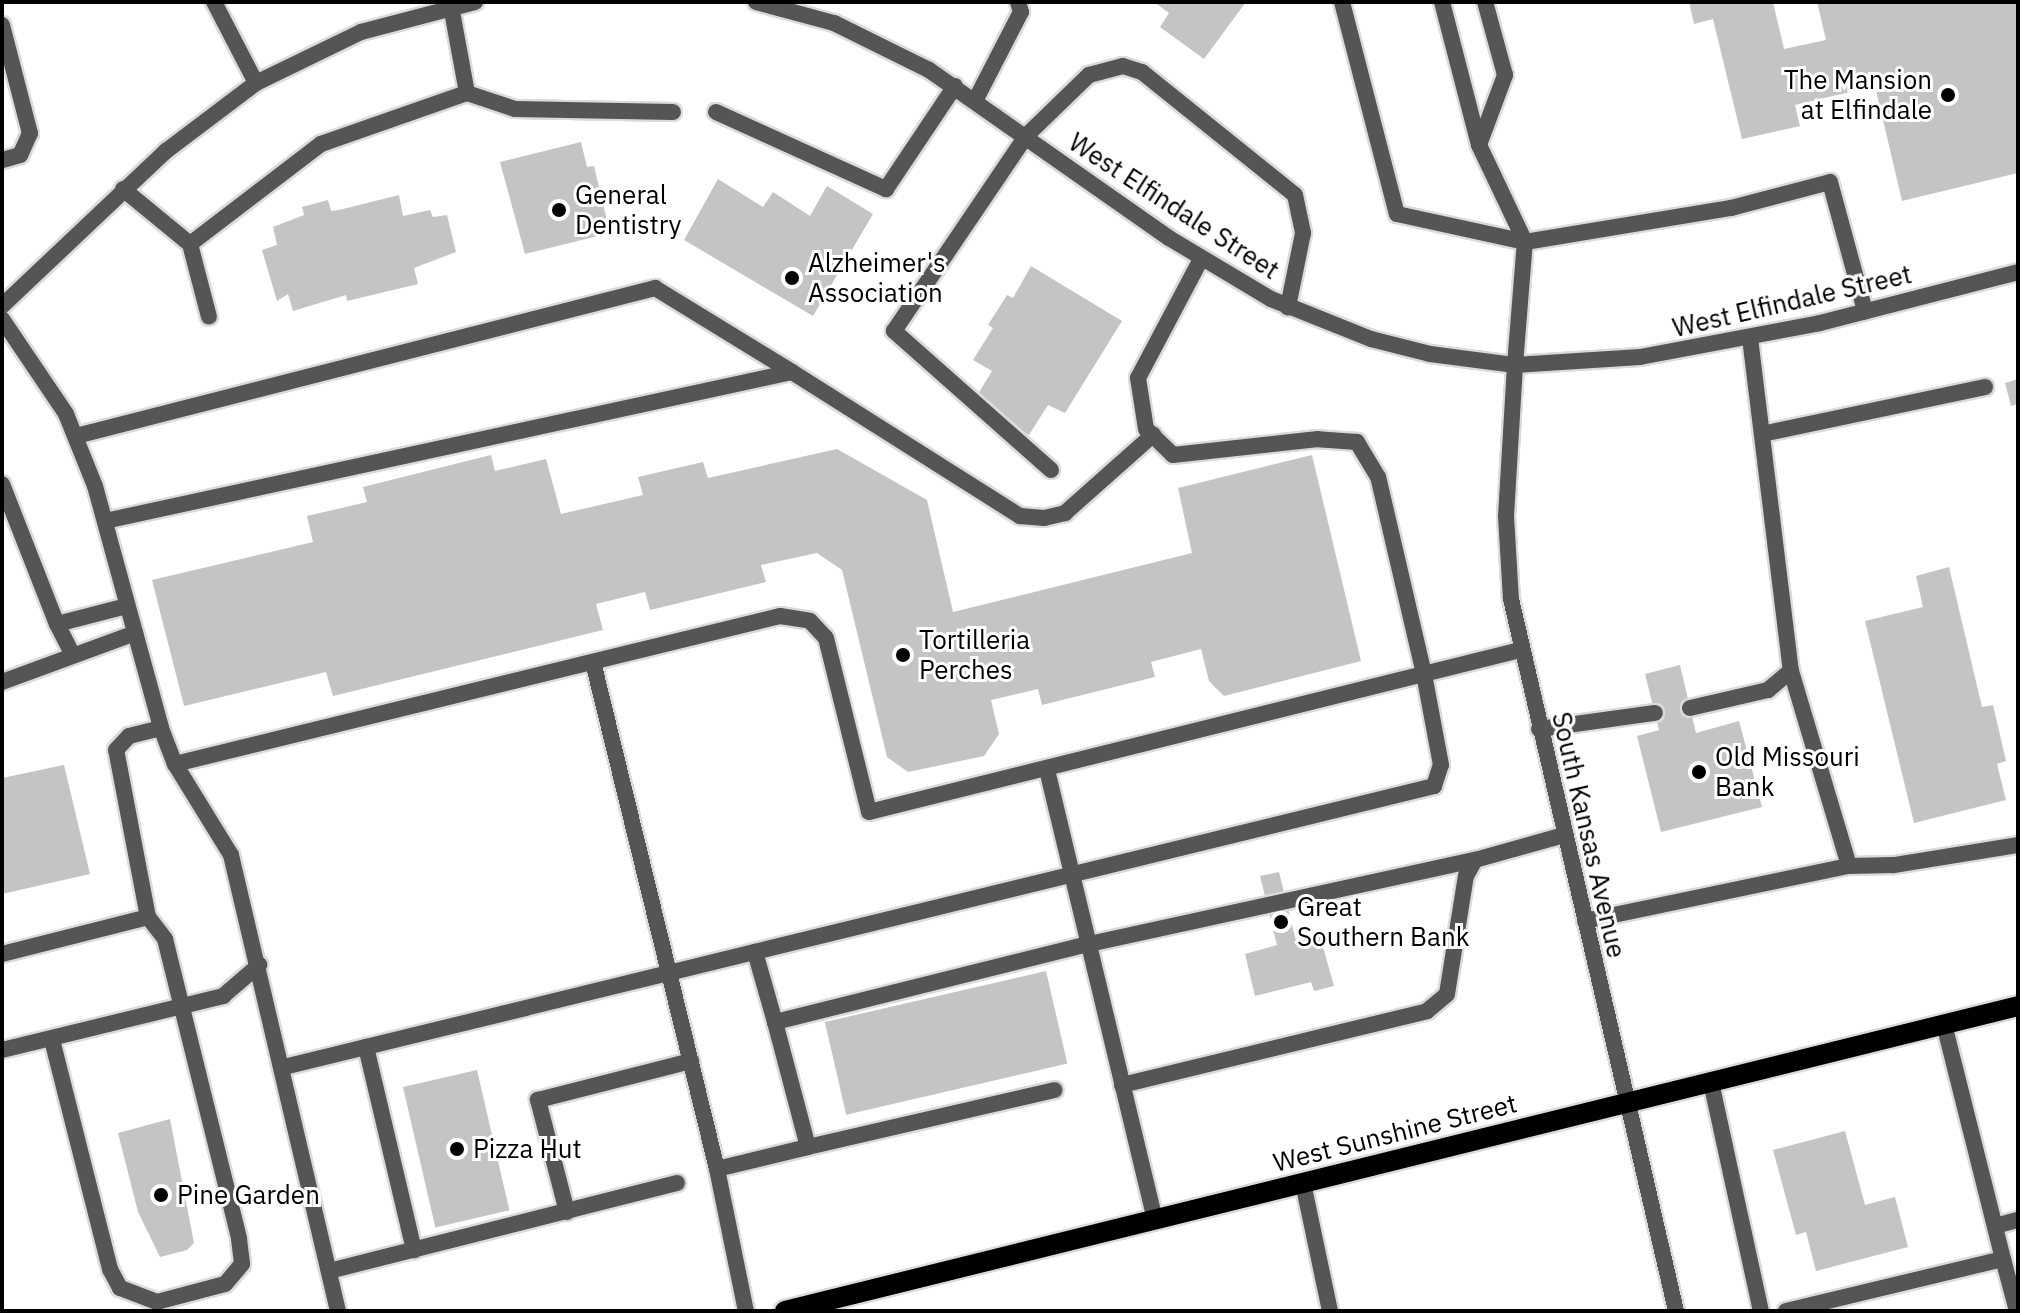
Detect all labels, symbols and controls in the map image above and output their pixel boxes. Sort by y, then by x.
place label: The Mansion at Elfindale [1784,64,1932,126]
marker: The Mansion at Elfindale [1939,86,1957,104]
street label: West Elfindale Street [1063,126,1285,286]
place label: General Dentistry [575,179,681,240]
marker: General Dentistry [550,201,568,219]
place label: Alzheimer's Association [808,247,946,308]
street label: West Elfindale Street [1669,258,1915,344]
marker: Alzheimer's Association [783,269,801,287]
place label: Tortilleria Perches [919,624,1030,686]
marker: Tortilleria Perches [894,646,912,664]
street label: South Kansas Avenue [1546,709,1632,961]
place label: Old Missouri Bank [1715,741,1860,802]
marker: Old Missouri Bank [1690,763,1708,781]
place label: Great Southern Bank [1297,891,1469,952]
marker: Great Southern Bank [1272,913,1290,931]
street label: West Sunshine Street [1270,1088,1520,1178]
place label: Pizza Hut [473,1133,582,1165]
marker: Pizza Hut [448,1140,466,1158]
place label: Pine Garden [177,1179,320,1211]
marker: Pine Garden [152,1186,170,1204]

